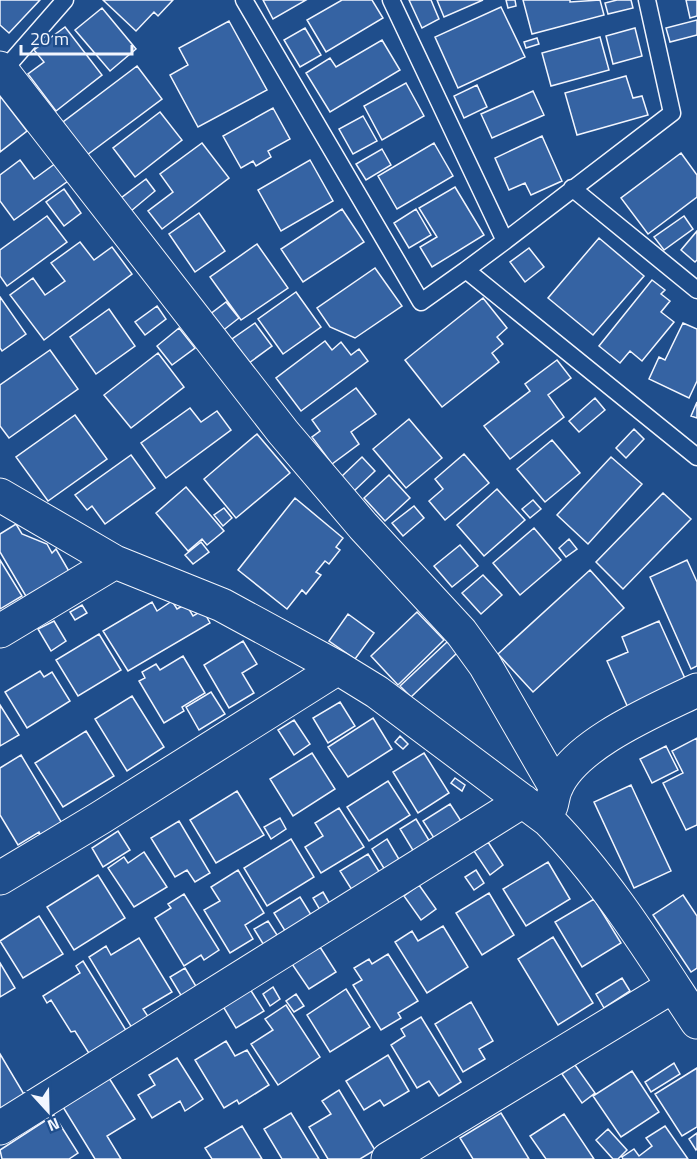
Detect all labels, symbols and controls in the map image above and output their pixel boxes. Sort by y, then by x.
scale bar [21,18,132,56]
text: 20 m [30,25,69,52]
north arrow [18,1081,78,1141]
text: N [44,1112,63,1138]

